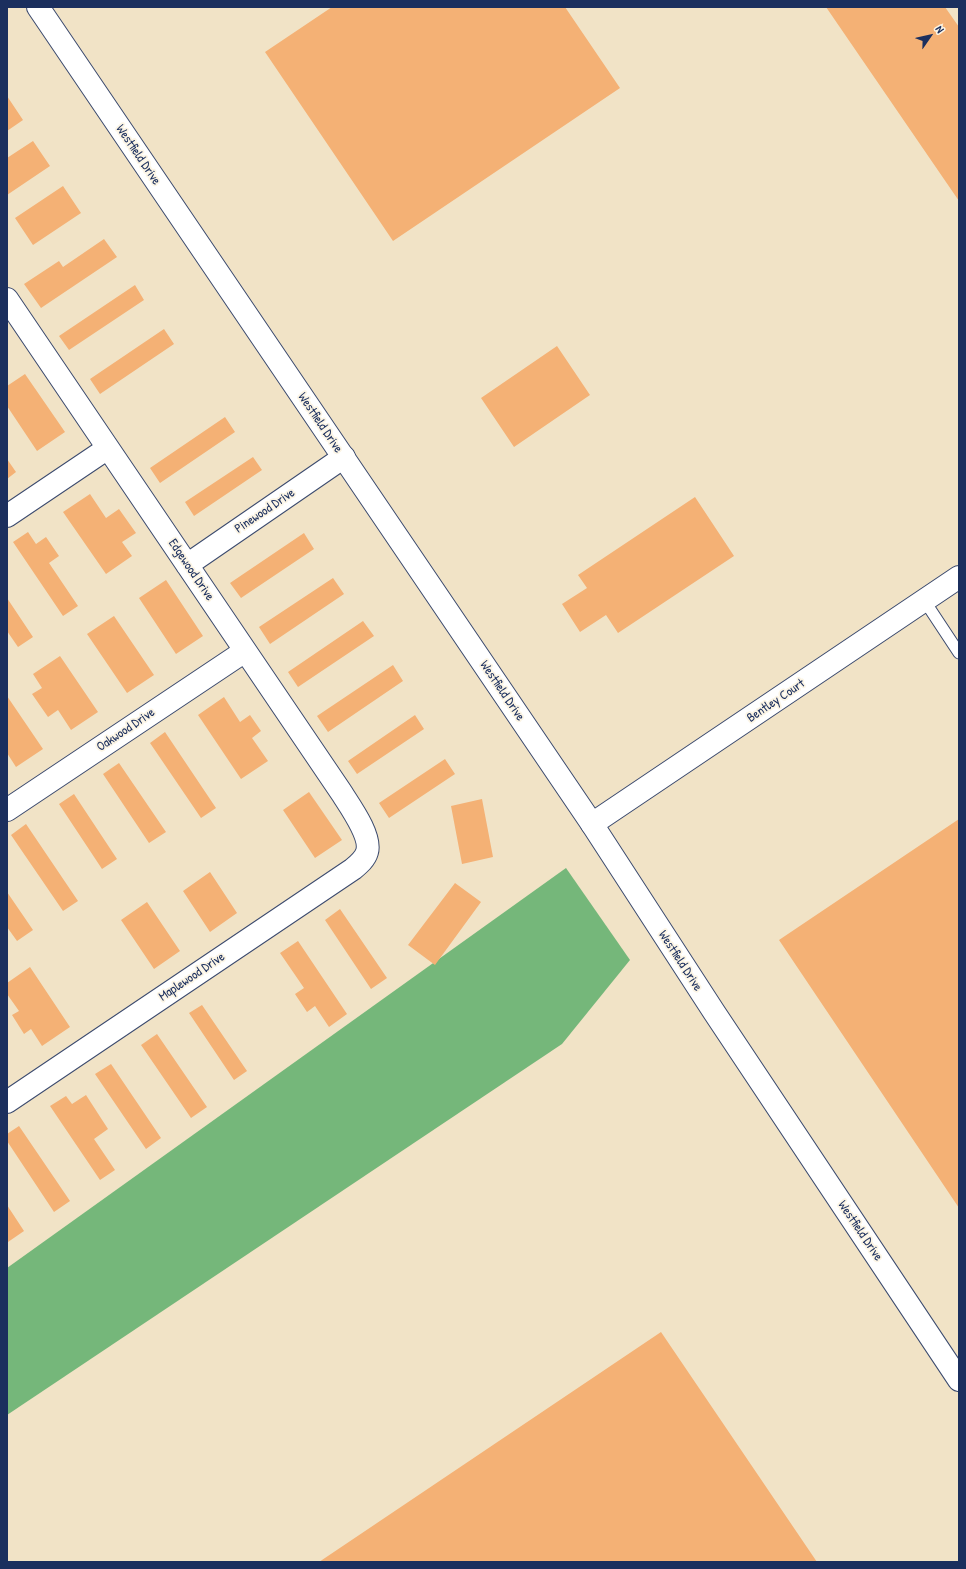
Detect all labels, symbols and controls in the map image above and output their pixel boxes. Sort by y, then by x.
north arrow [910,16,950,56]
text: N [933,23,947,36]
street label: Westfield Drive [112,122,164,188]
street label: Westfield Drive [294,390,346,456]
street label: Pinewood Drive [232,485,298,537]
street label: Edgewood Drive [165,536,217,604]
street label: Westfield Drive [476,658,528,724]
street label: Bentley Court [744,676,808,726]
street label: Oakwood Drive [94,705,158,755]
street label: Westfield Drive [655,928,705,994]
street label: Maplewood Drive [156,949,228,1005]
street label: Westfield Drive [834,1198,886,1264]

